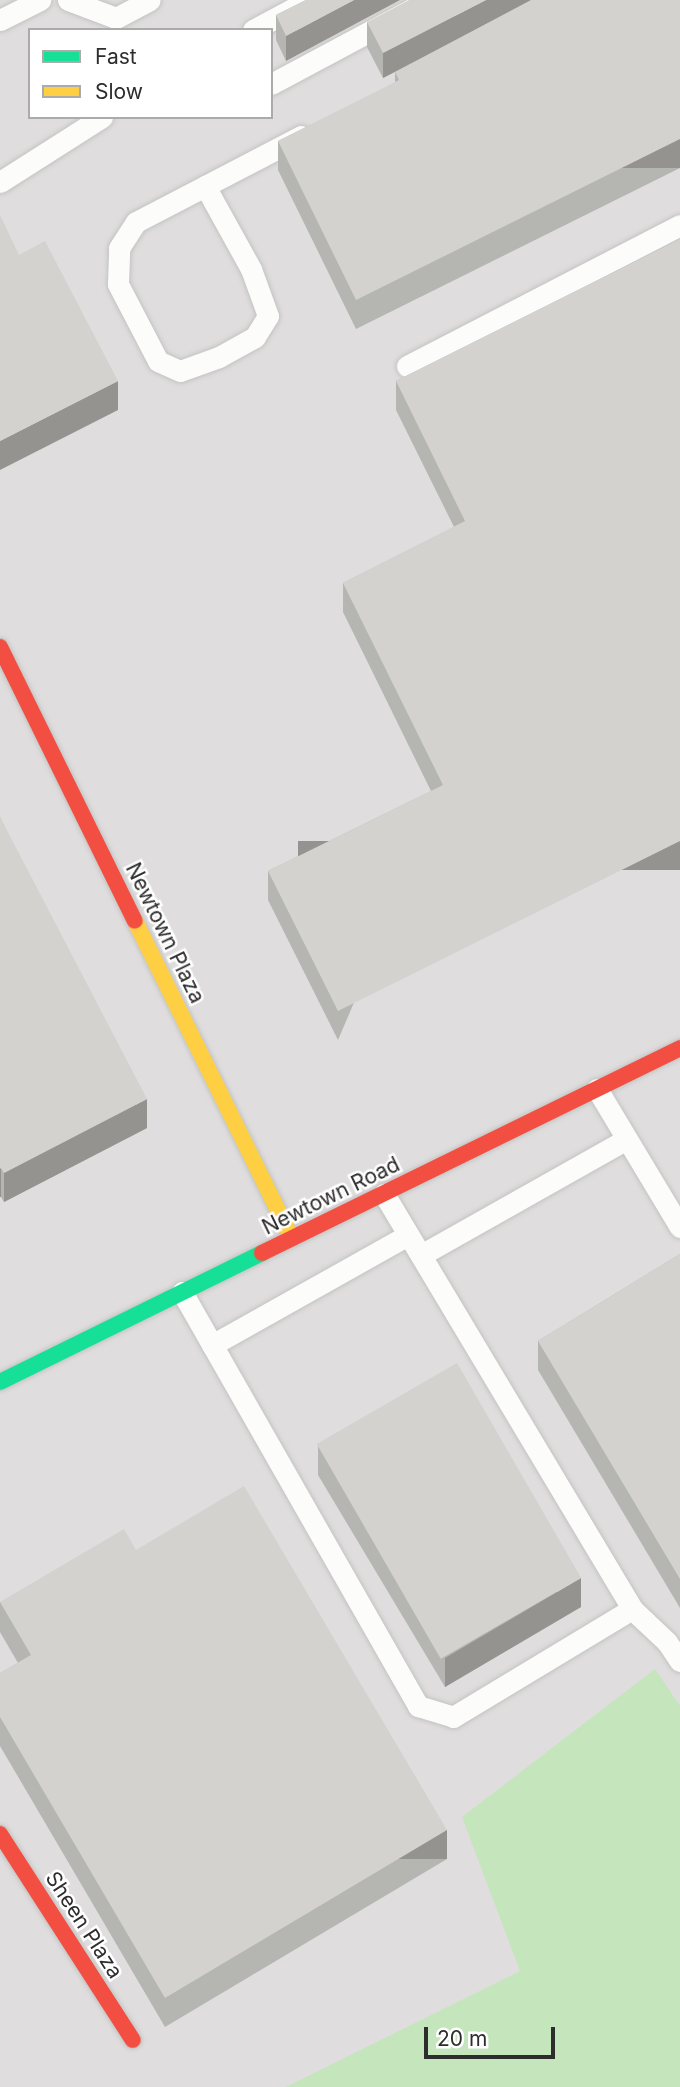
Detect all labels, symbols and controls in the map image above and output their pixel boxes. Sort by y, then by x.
legend [28,28,273,119]
text: Fast [95,44,137,69]
text: Slow [95,79,143,104]
street label: Newtown Plaza [120,859,210,1007]
street label: Newtown Road [258,1152,404,1240]
street label: Sheen Plaza [40,1867,128,1983]
scale bar [428,2014,559,2058]
text: 20 m [437,2026,487,2051]

